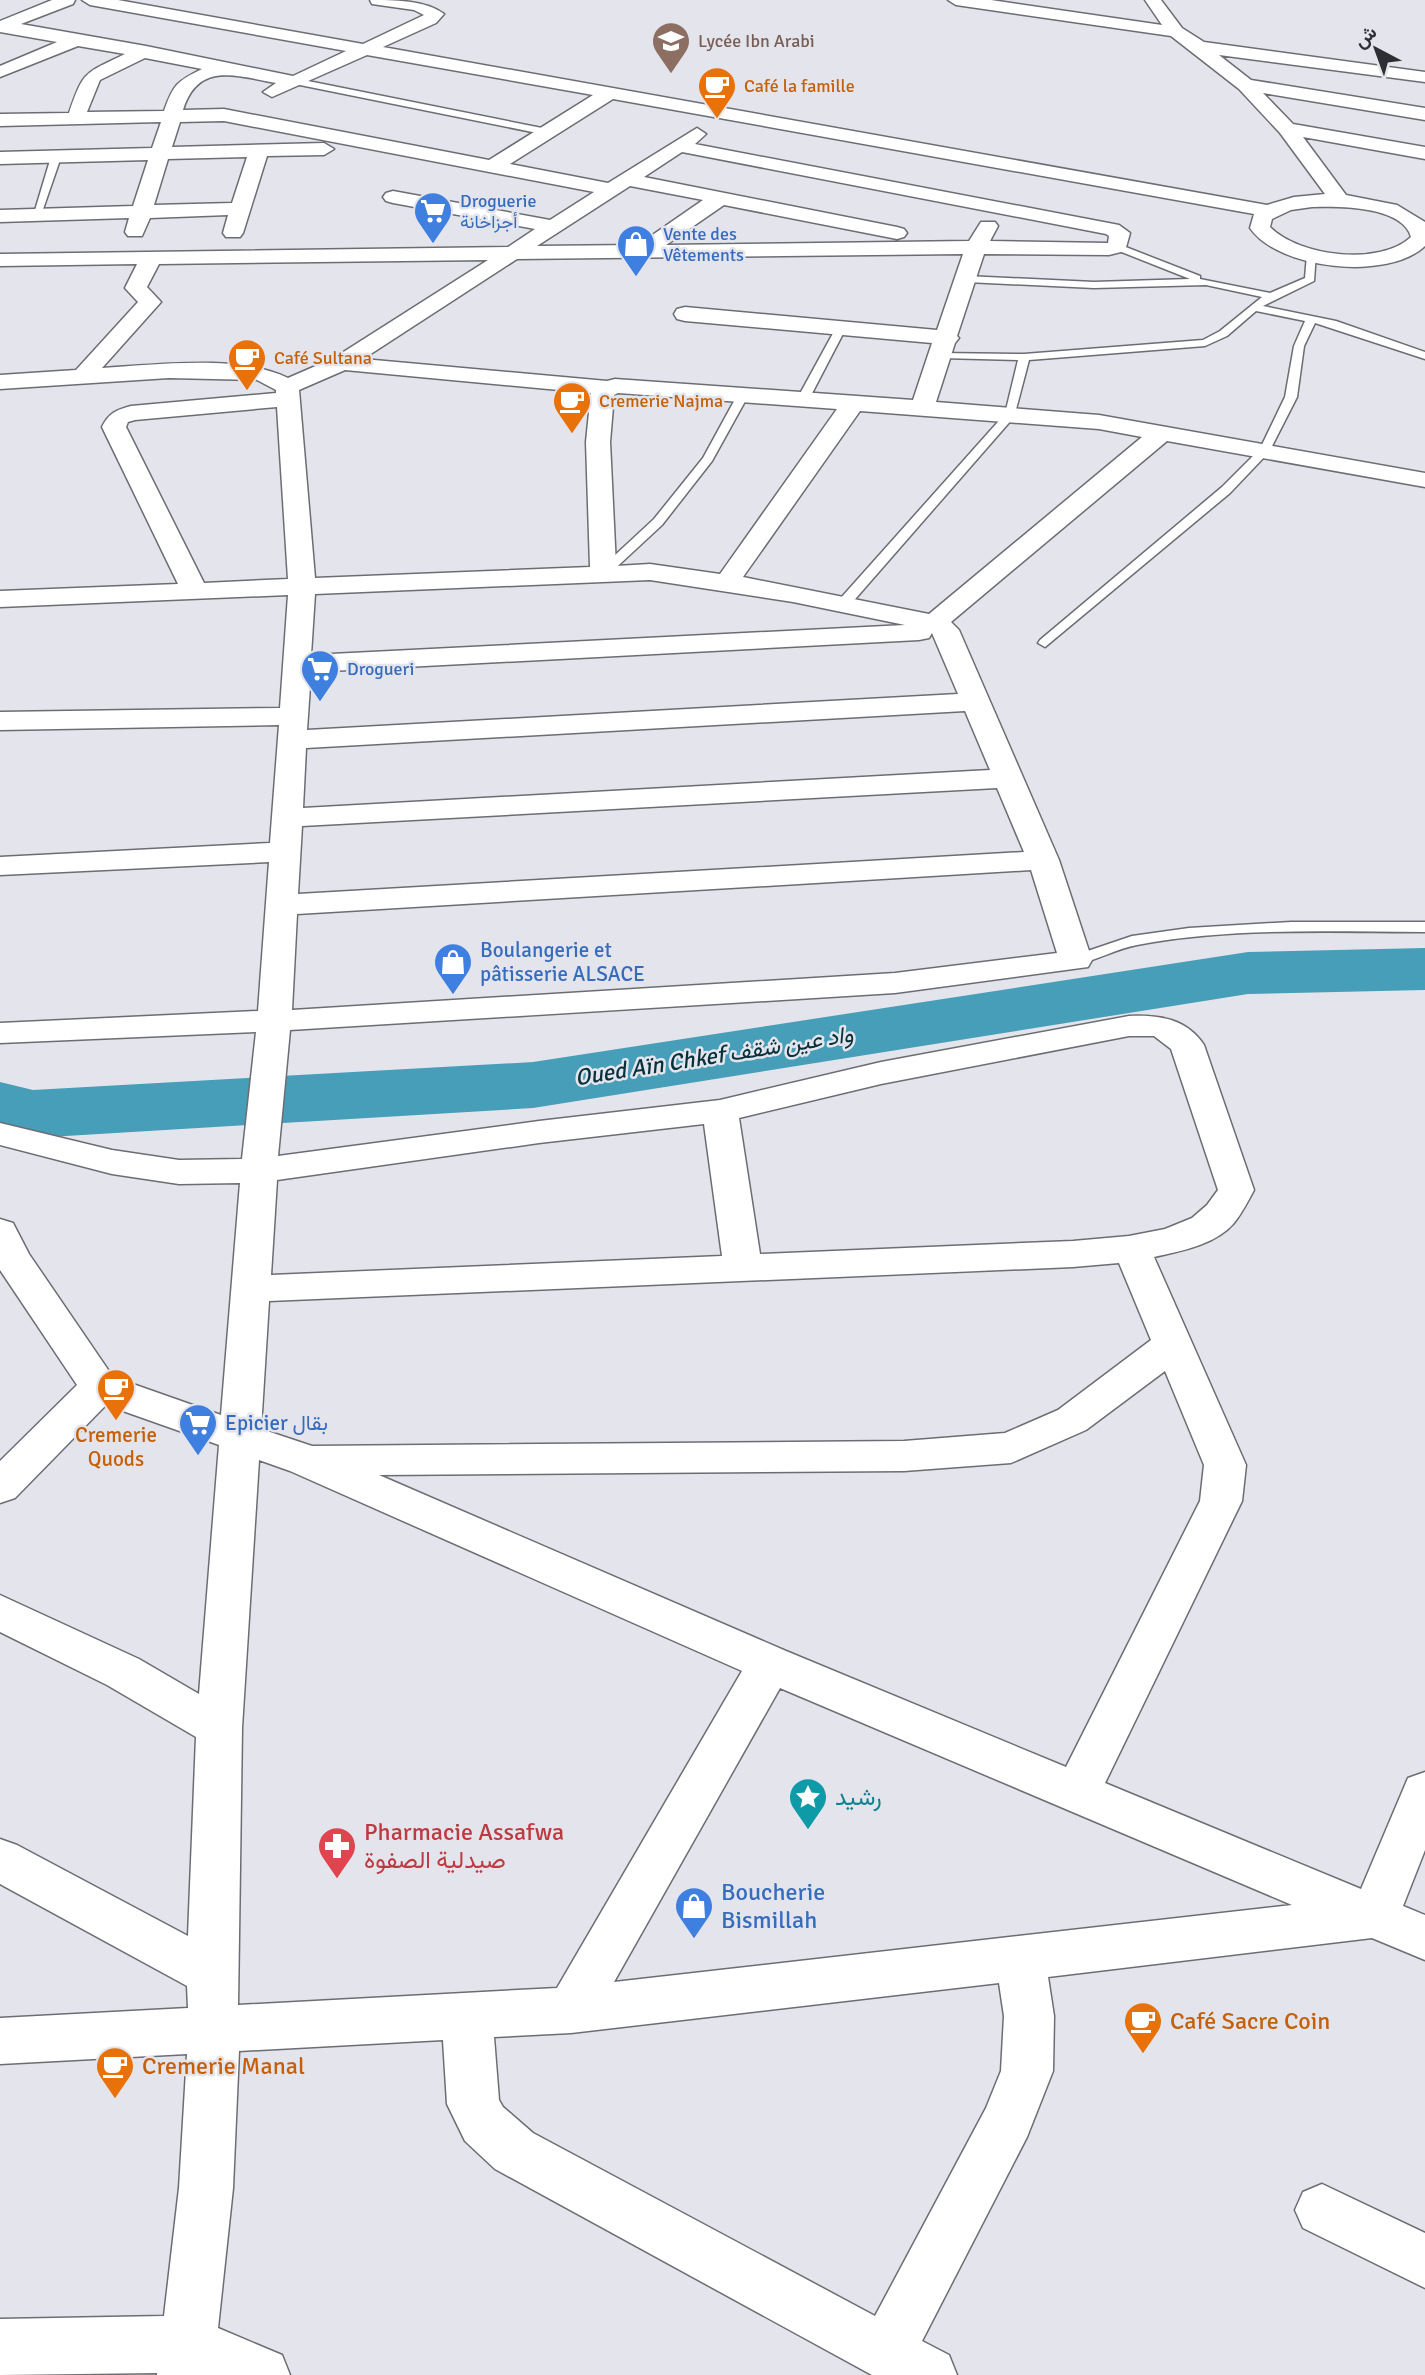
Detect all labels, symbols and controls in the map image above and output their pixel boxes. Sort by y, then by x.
north arrow [1341,14,1411,84]
school or university icon: Lycée Ibn Arabi [650,20,692,75]
text: ش [1349,20,1382,53]
place label: Lycée Ibn Arabi [698,30,815,52]
cafe icon: Café la famille [696,65,738,120]
place label: Café la famille [744,75,855,97]
supermarket icon: Droguerie أجزاخانة [412,190,454,245]
place label: Droguerie أجزاخانة [460,190,536,233]
shop icon: Vente des Vêtements [615,223,657,278]
place label: Vente des Vêtements [663,223,744,266]
cafe icon: Café Sultana [226,337,268,392]
place label: Café Sultana [274,347,372,369]
cafe icon: Cremerie Najma [551,380,593,435]
place label: Cremerie Najma [599,390,723,412]
supermarket icon: Drogueri [299,648,341,703]
place label: Drogueri [347,658,414,680]
place label: Boulangerie et pâtisserie ALSACE [480,937,645,987]
shop icon: Boulangerie et pâtisserie ALSACE [432,941,474,996]
water label: Oued Aïn Chkef واد عين شقف [573,1020,855,1092]
cafe icon: Cremerie Quods [95,1367,137,1422]
supermarket icon: Epicier بقال [177,1402,219,1457]
place label: Epicier بقال [225,1410,328,1436]
place label: Cremerie Quods [75,1422,157,1472]
place icon: رشيد [787,1776,829,1831]
place label: رشيد [835,1782,882,1812]
place label: Pharmacie Assafwa صيدلية الصفوة [364,1817,564,1875]
pharmacy icon: Pharmacie Assafwa صيدلية الصفوة [316,1825,358,1880]
place label: Boucherie Bismillah [721,1877,825,1935]
shop icon: Boucherie Bismillah [673,1885,715,1940]
cafe icon: Café Sacre Coin [1122,2000,1164,2055]
place label: Café Sacre Coin [1170,2006,1330,2036]
cafe icon: Cremerie Manal [94,2045,136,2100]
place label: Cremerie Manal [142,2051,305,2081]

